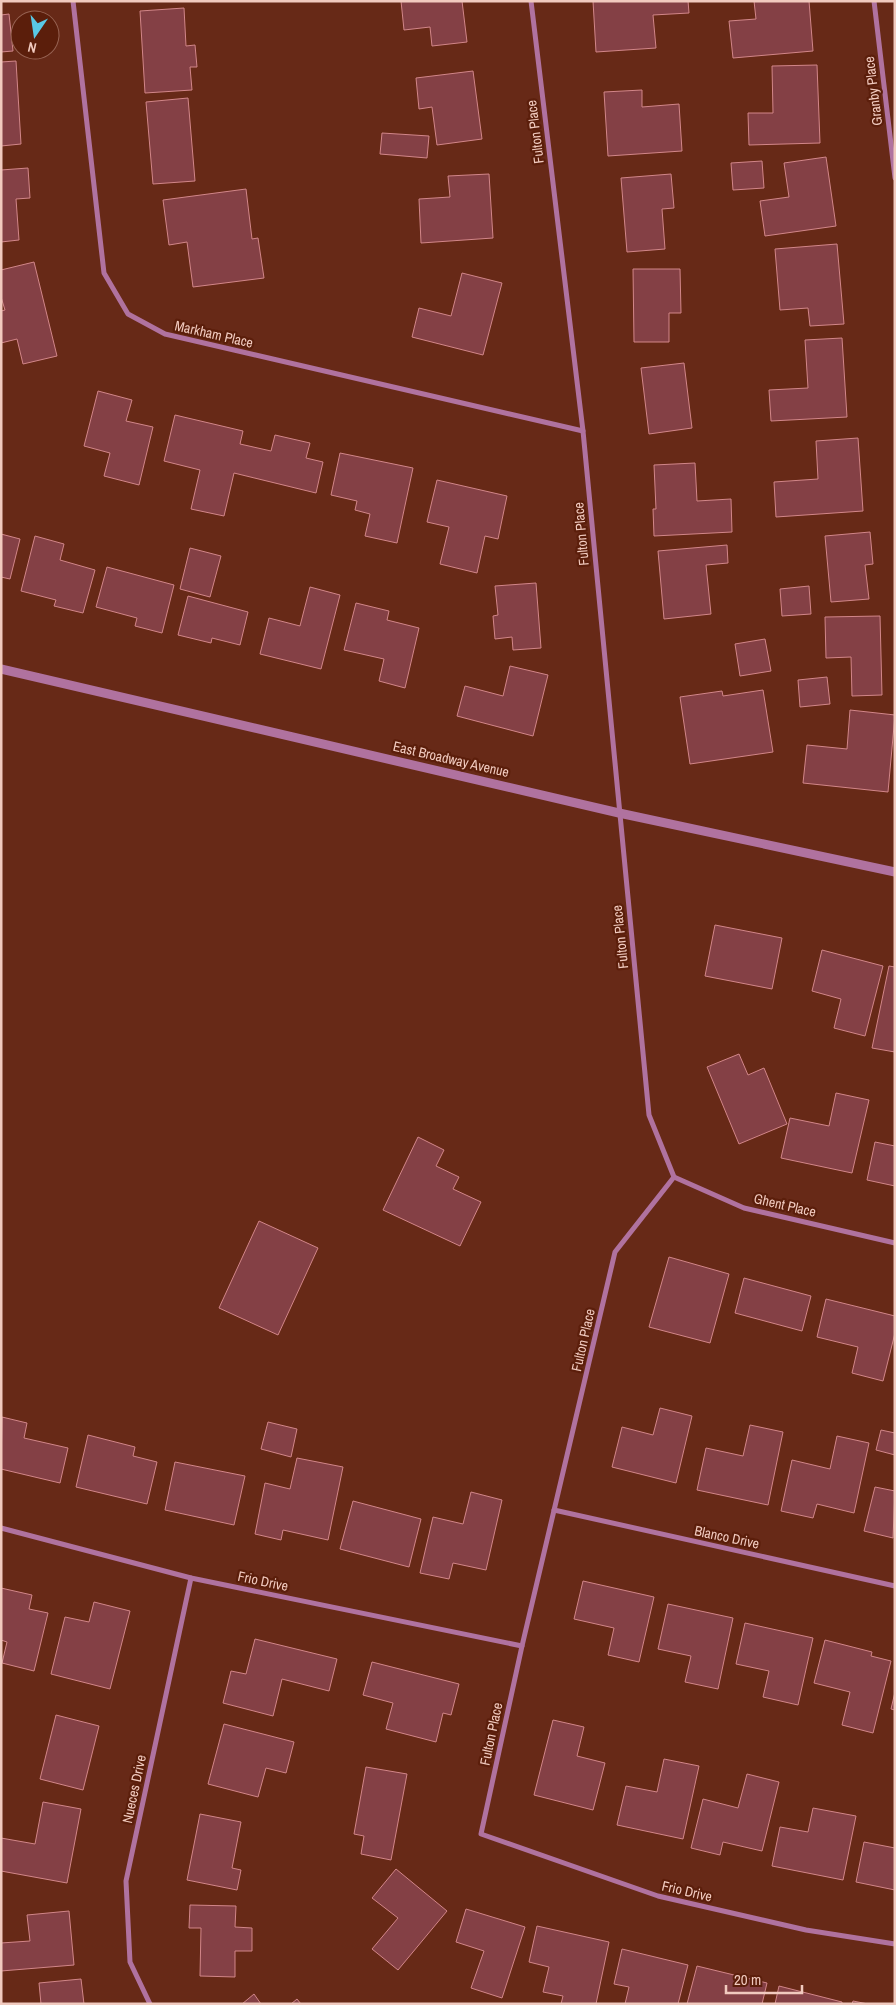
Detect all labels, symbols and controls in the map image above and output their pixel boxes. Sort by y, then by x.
north arrow [10,10,60,60]
text: N [26,38,38,57]
street label: Granby Place [860,55,886,127]
street label: Fulton Place [522,99,548,165]
street label: Markham Place [173,316,255,352]
street label: Fulton Place [569,501,593,567]
street label: East Broadway Avenue [391,737,511,781]
street label: Fulton Place [608,904,632,970]
street label: Ghent Place [752,1189,818,1221]
street label: Fulton Place [567,1307,599,1373]
street label: Blanco Drive [693,1521,761,1553]
street label: Frio Drive [236,1567,290,1595]
street label: Fulton Place [476,1701,506,1767]
street label: Nueces Drive [118,1753,150,1825]
street label: Frio Drive [660,1876,714,1906]
scale bar [726,1962,802,1994]
text: 20 m [734,1969,761,1990]

